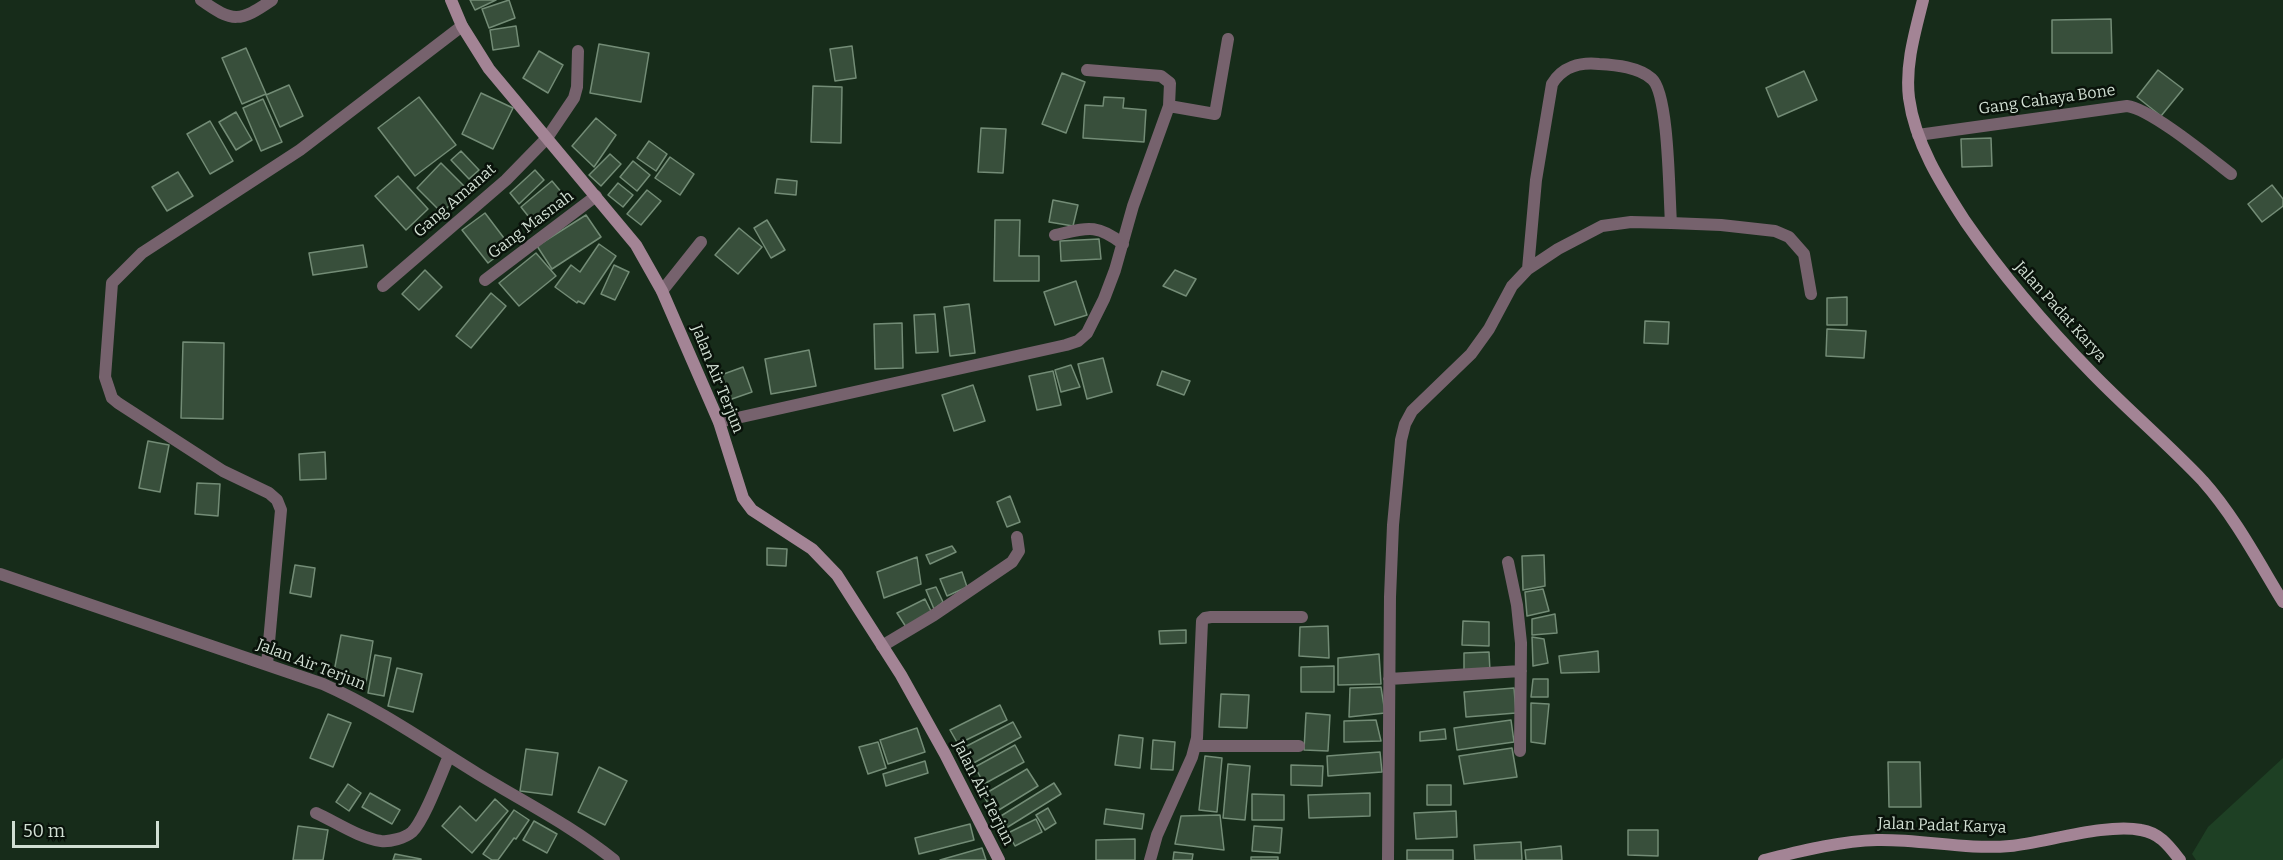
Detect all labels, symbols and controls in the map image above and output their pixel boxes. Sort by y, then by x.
street label: Gang Cahaya Bone [1977,81,2117,119]
street label: Gang Amanat [410,160,500,242]
street label: Gang Masnah [485,187,577,263]
street label: Jalan Padat Karya [2010,258,2110,366]
street label: Jalan Air Terjun [687,322,747,436]
street label: Jalan Air Terjun [254,635,368,695]
street label: Jalan Air Terjun [948,737,1018,849]
scale bar [15,809,162,847]
street label: Jalan Padat Karya [1877,814,2007,838]
text: 50 m [23,820,65,842]

